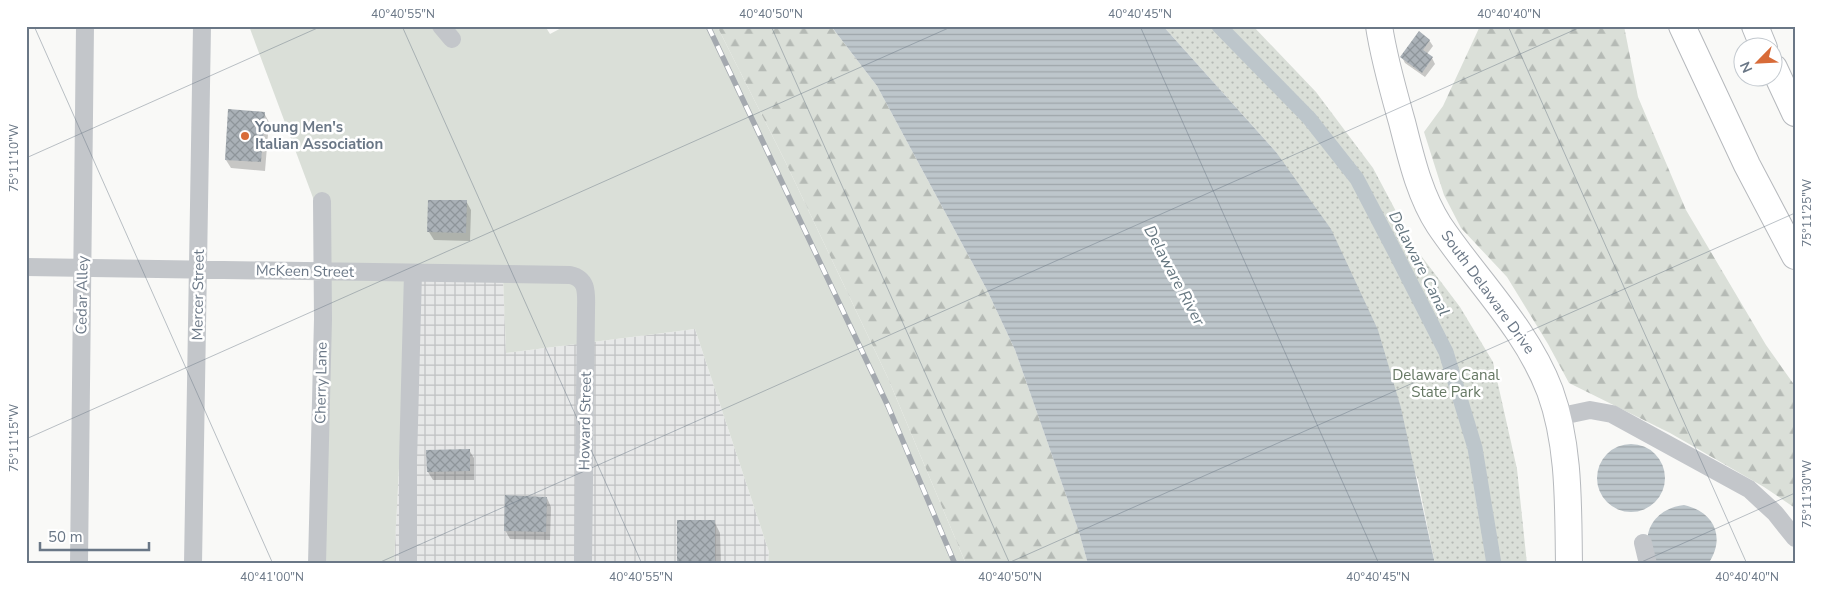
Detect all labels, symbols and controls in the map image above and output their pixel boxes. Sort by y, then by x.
text: 40°40'55"N [371,6,435,22]
text: 40°40'50"N [739,6,803,22]
text: 40°40'45"N [1108,6,1172,22]
text: 40°40'40"N [1477,6,1541,22]
north arrow [1734,38,1784,88]
text: N [1736,58,1757,76]
place label: Young Men's Italian Association [254,117,383,154]
text: 75°11'10"W [6,124,22,192]
marker: Young Men's Italian Association [239,130,251,142]
text: 75°11'25"W [1799,179,1815,247]
water label: Delaware Canal [1383,207,1455,320]
water label: Delaware River [1139,222,1210,330]
street label: South Delaware Drive [1436,226,1540,358]
street label: Mercer Street [187,249,209,341]
street label: Cedar Alley [71,255,93,335]
street label: McKeen Street [256,260,355,282]
street label: Cherry Lane [310,342,332,424]
park label: Delaware Canal State Park [1392,365,1500,402]
street label: Howard Street [574,371,596,471]
text: 75°11'15"W [6,404,22,472]
text: 75°11'30"W [1799,460,1815,528]
scale bar [40,520,149,552]
text: 50 m [48,527,83,547]
text: 40°41'00"N [240,569,304,585]
text: 40°40'55"N [609,569,673,585]
text: 40°40'50"N [978,569,1042,585]
text: 40°40'45"N [1346,569,1410,585]
text: 40°40'40"N [1715,569,1779,585]

